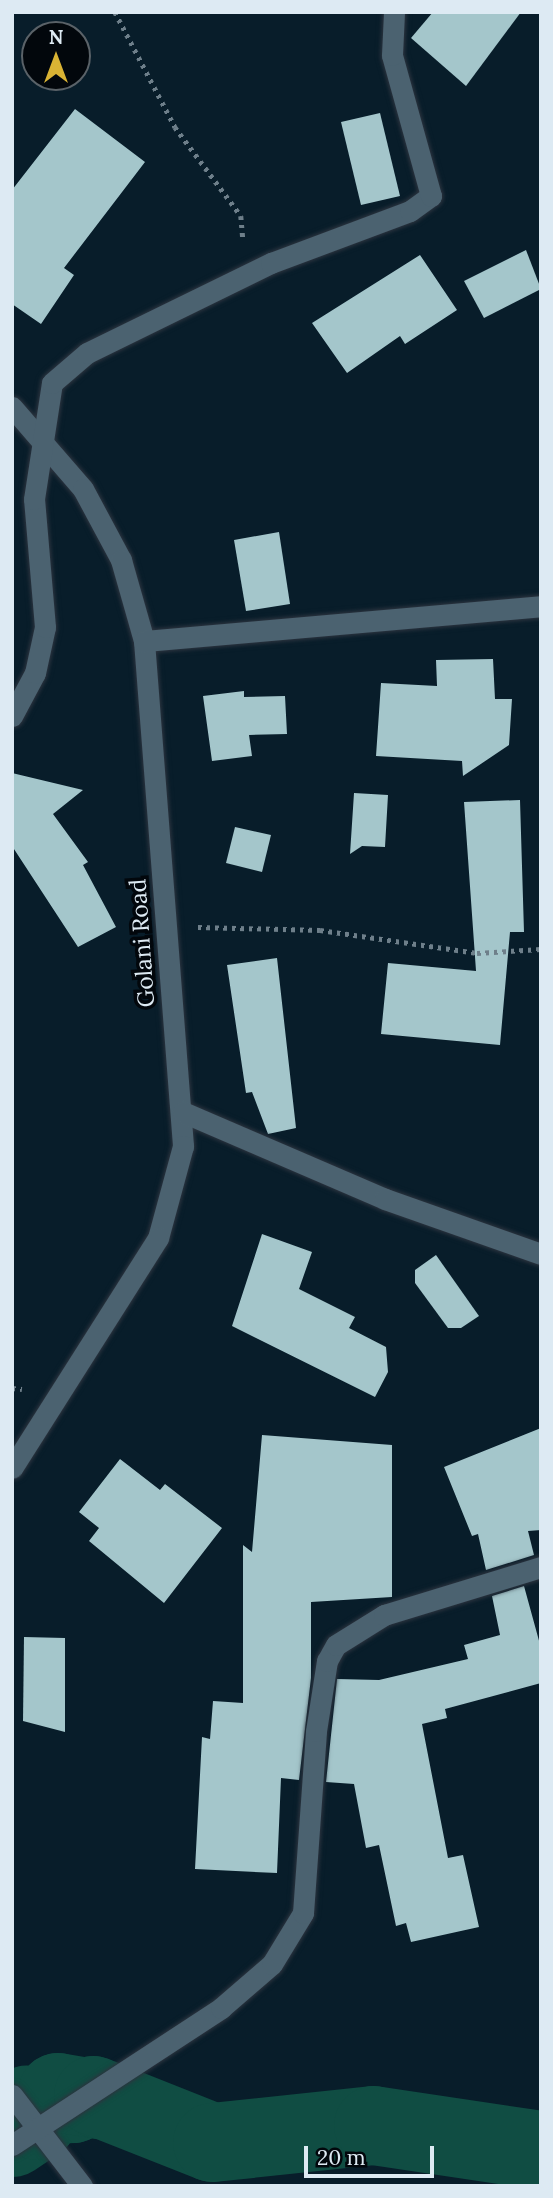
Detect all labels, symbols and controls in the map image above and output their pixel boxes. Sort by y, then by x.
north arrow [21,21,91,91]
text: N [49,25,63,49]
street label: Golani Road [124,878,160,1008]
scale bar [308,2132,438,2176]
text: 20 m [317,2144,366,2171]

